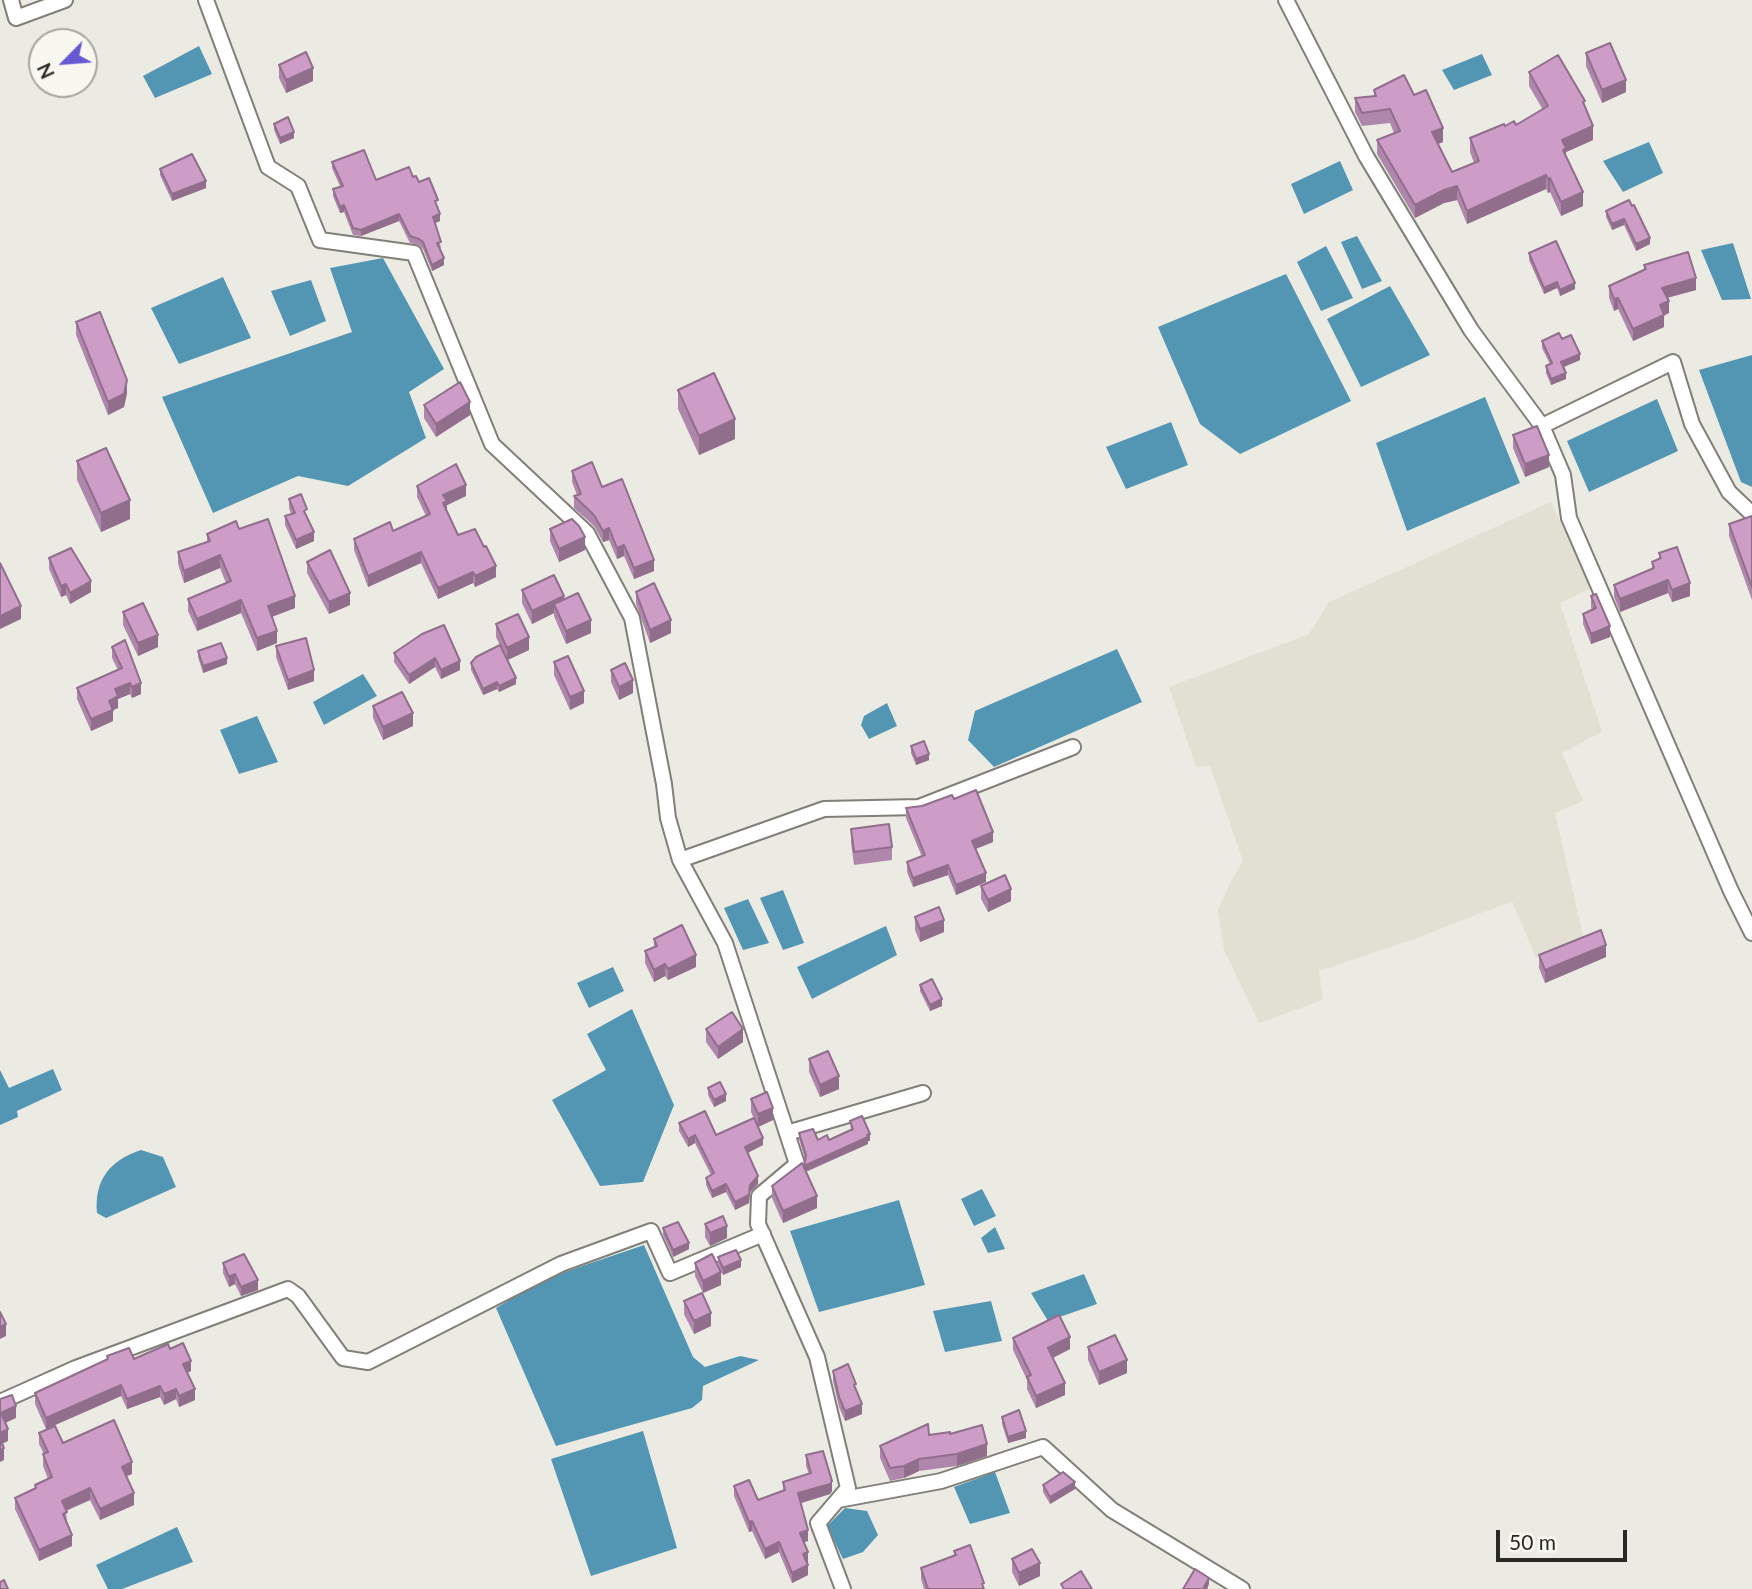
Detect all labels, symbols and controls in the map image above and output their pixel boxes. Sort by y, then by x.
north arrow [28,28,98,98]
text: N [32,60,59,83]
scale bar [1500,1516,1631,1560]
text: 50 m [1509,1529,1556,1554]

